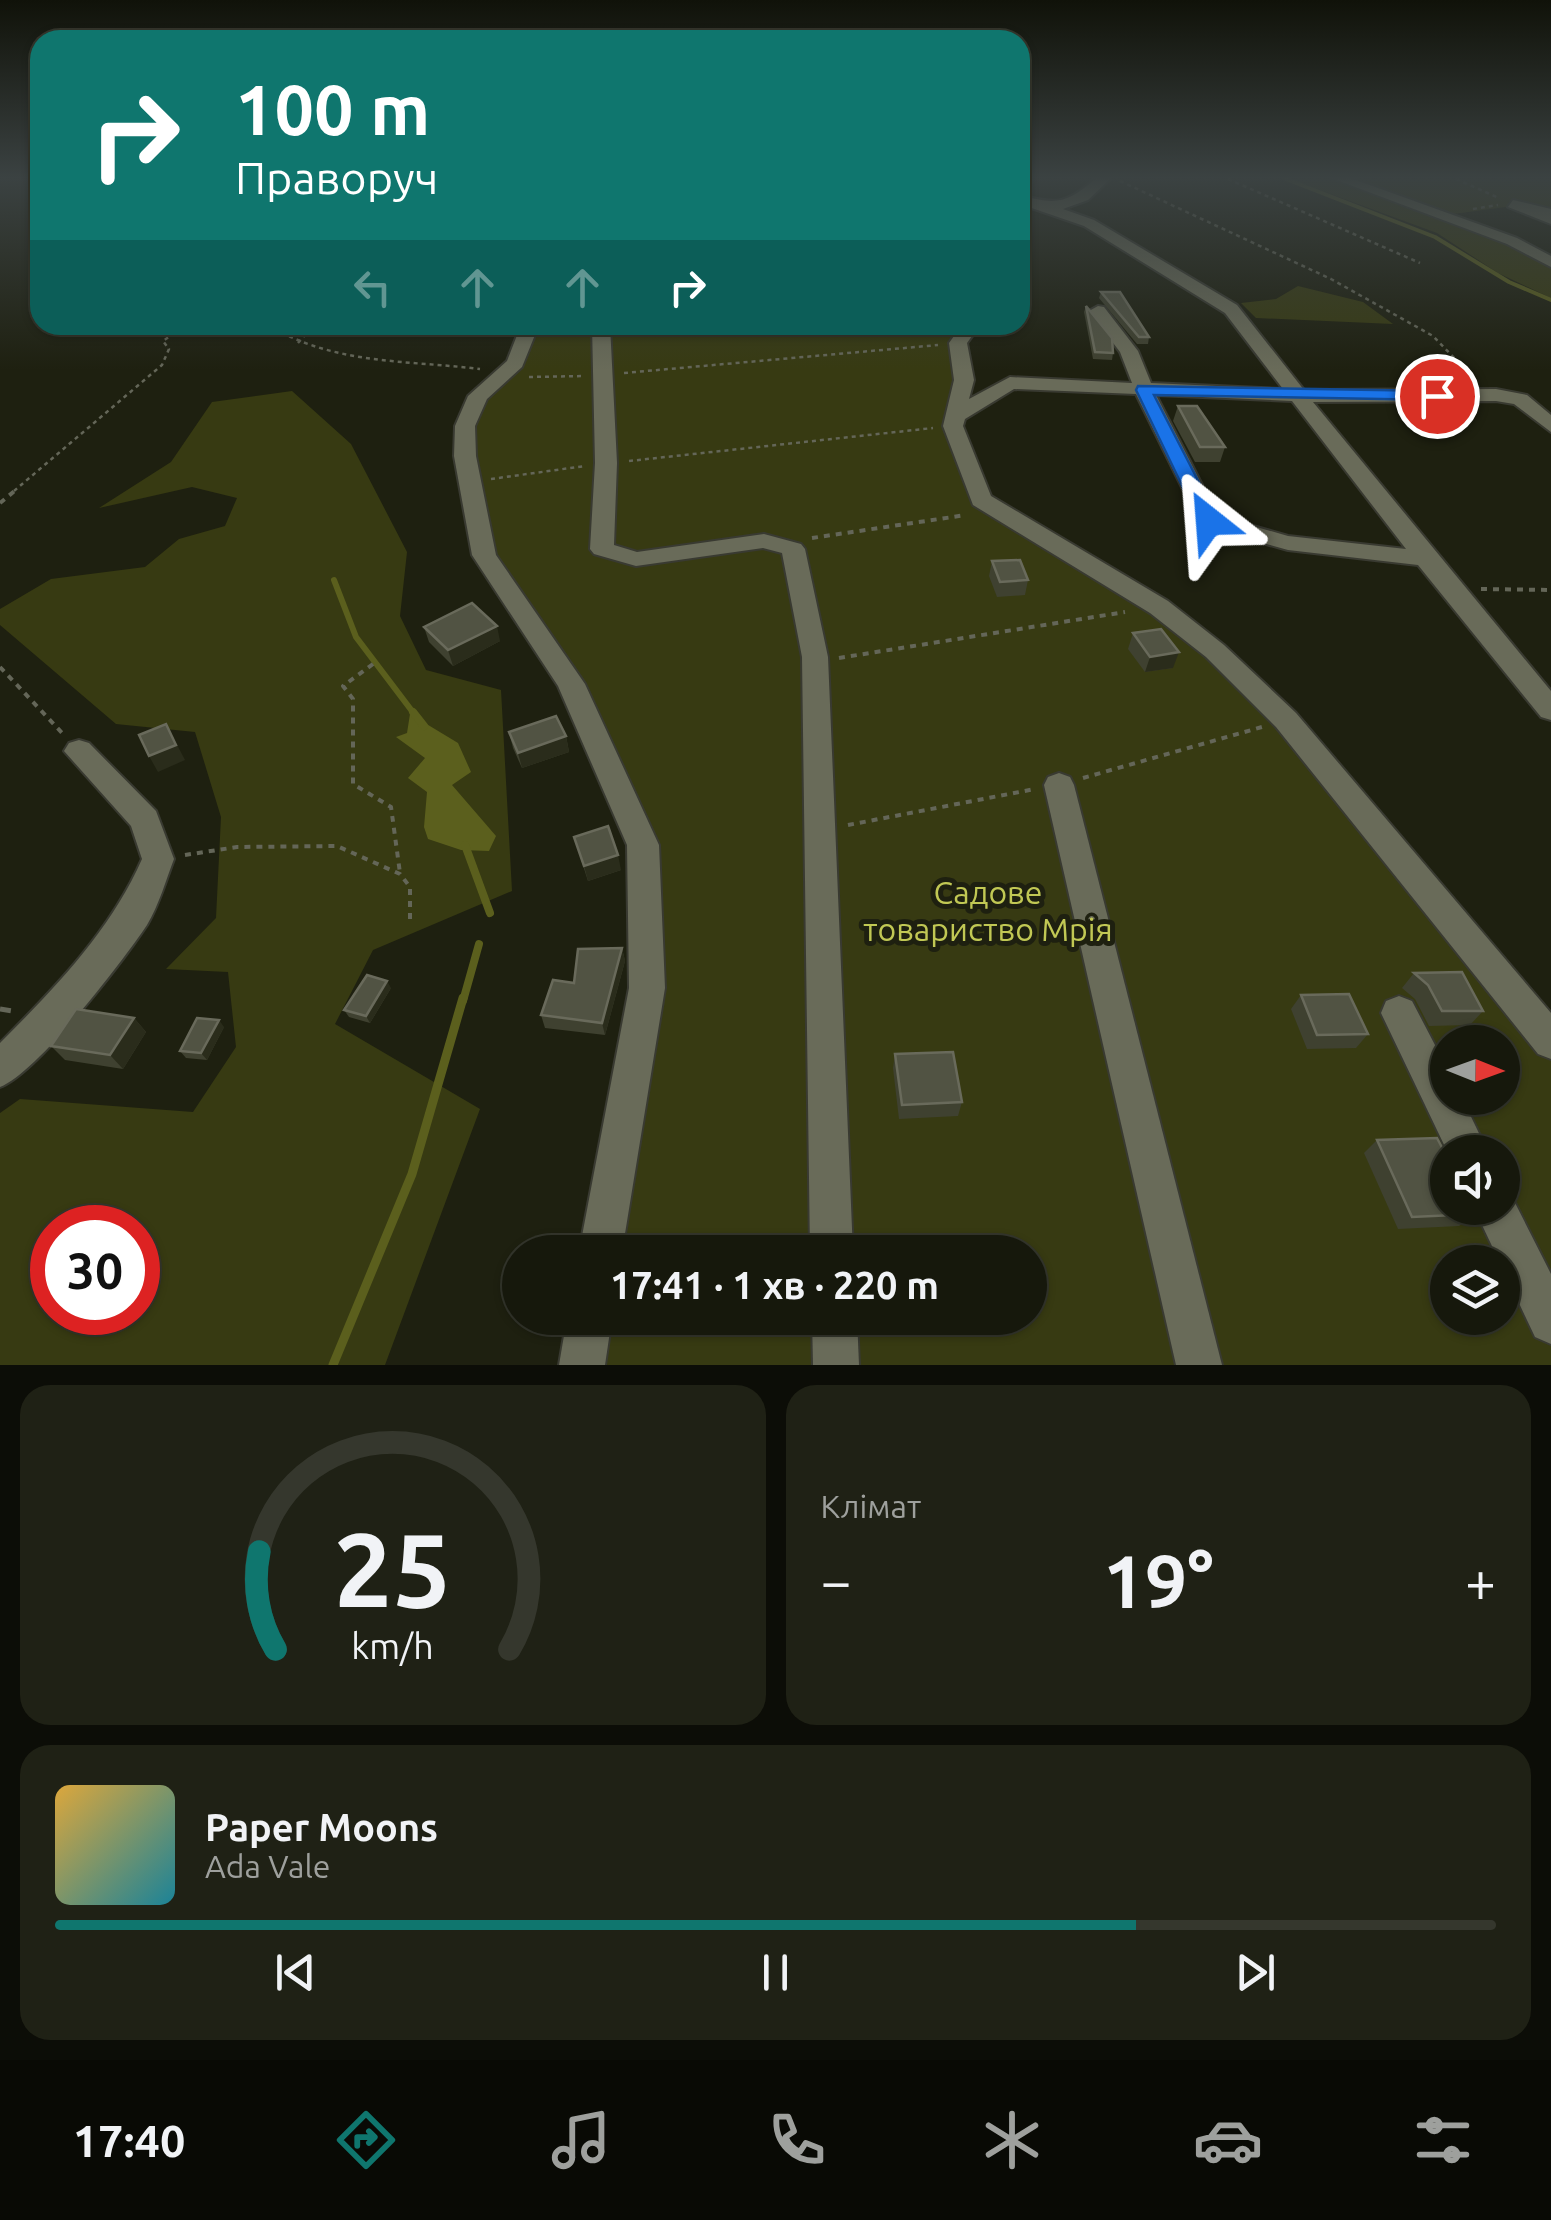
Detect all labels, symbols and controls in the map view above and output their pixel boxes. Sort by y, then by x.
icon: right [70,70,200,200]
text: 100 m [235,70,430,148]
text: Праворуч [235,152,438,203]
icon: left [345,260,400,315]
icon: ahead [450,260,505,315]
icon: ahead [555,260,610,315]
icon: right [660,260,715,315]
pin [1395,354,1480,439]
icon: arrive [1410,369,1465,424]
position arrow [1157,469,1261,573]
park label: Садове товариство Мрія [863,874,1113,947]
north arrow [1430,1025,1520,1115]
map controls [1430,1025,1520,1335]
button: sound [1430,1135,1520,1225]
speed limit sign: 30 [30,1205,160,1335]
button: layers [1430,1245,1520,1335]
text: 17:41 · 1 хв · 220 m [610,1264,939,1306]
text: Клімат [821,1488,921,1524]
text: 25 [334,1510,451,1627]
text: 19° [1103,1538,1214,1622]
text: − [821,1550,852,1611]
text: + [1465,1550,1496,1611]
text: km/h [351,1626,434,1666]
text: Paper Moons [205,1806,438,1848]
text: Ada Vale [205,1848,331,1884]
icon: previous [268,1945,323,2000]
icon: pause [748,1945,803,2000]
icon: next [1228,1945,1283,2000]
icon: directions [331,2105,401,2175]
icon: music [546,2105,616,2175]
icon: phone [762,2105,832,2175]
icon: climate [977,2105,1047,2175]
icon: car [1193,2105,1263,2175]
icon: filters [1408,2105,1478,2175]
text: 17:40 [73,2115,185,2166]

